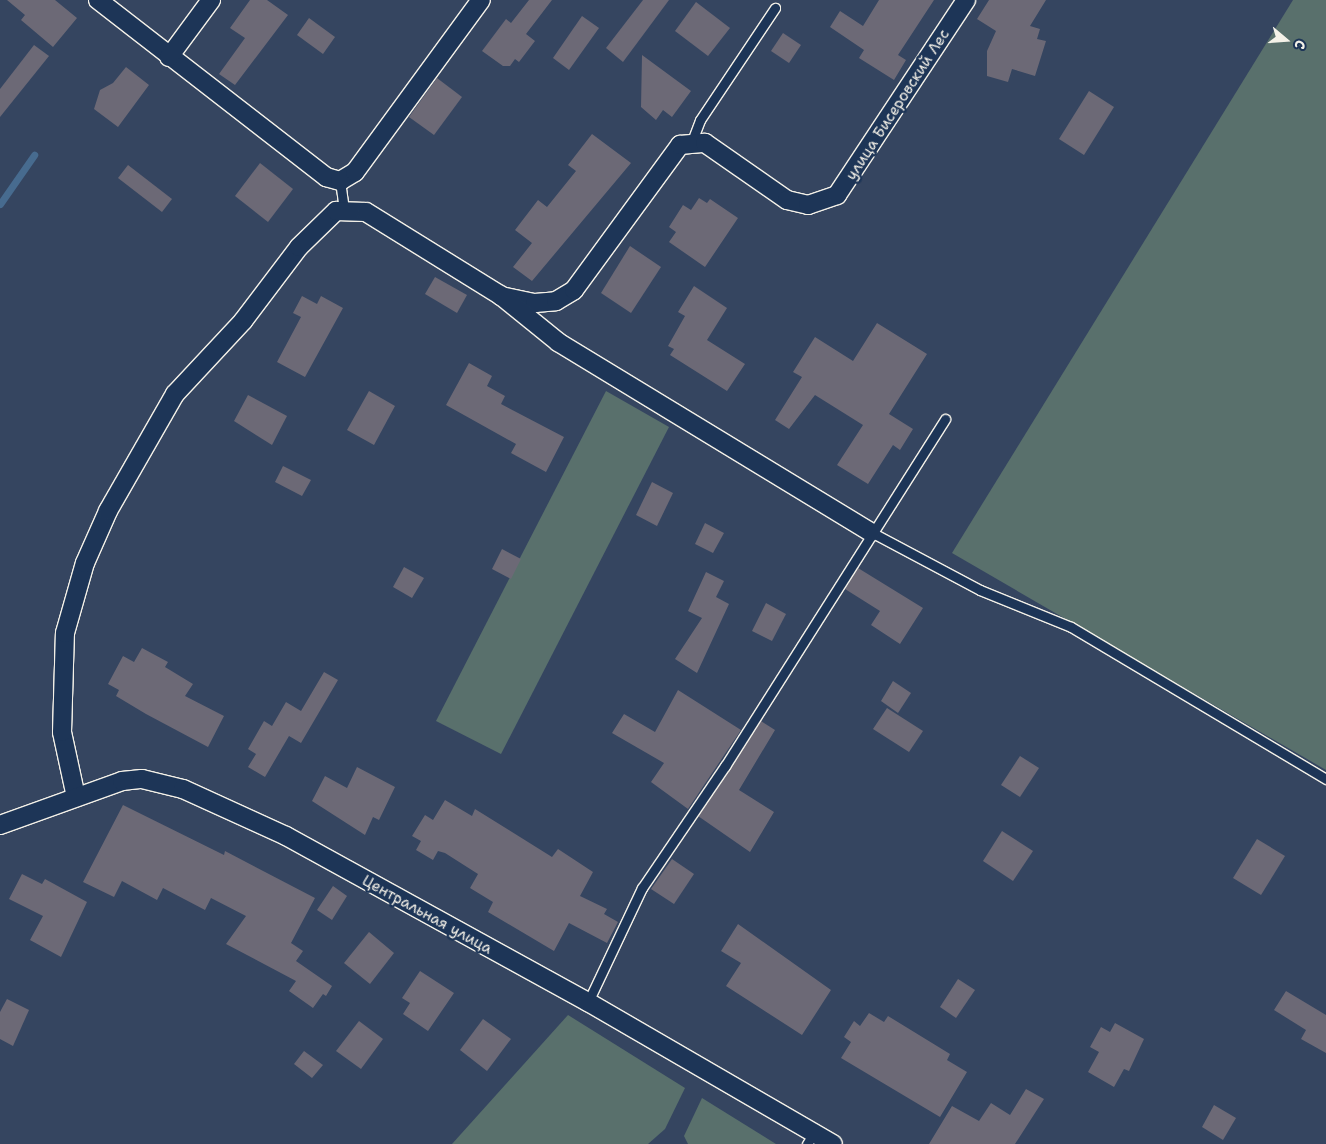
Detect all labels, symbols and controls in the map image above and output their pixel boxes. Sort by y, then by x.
north arrow [1261,15,1311,65]
street label: улица Бисеровский Лес [842,26,954,184]
text: С [1290,38,1310,52]
street label: Центральная улица [359,872,495,958]

